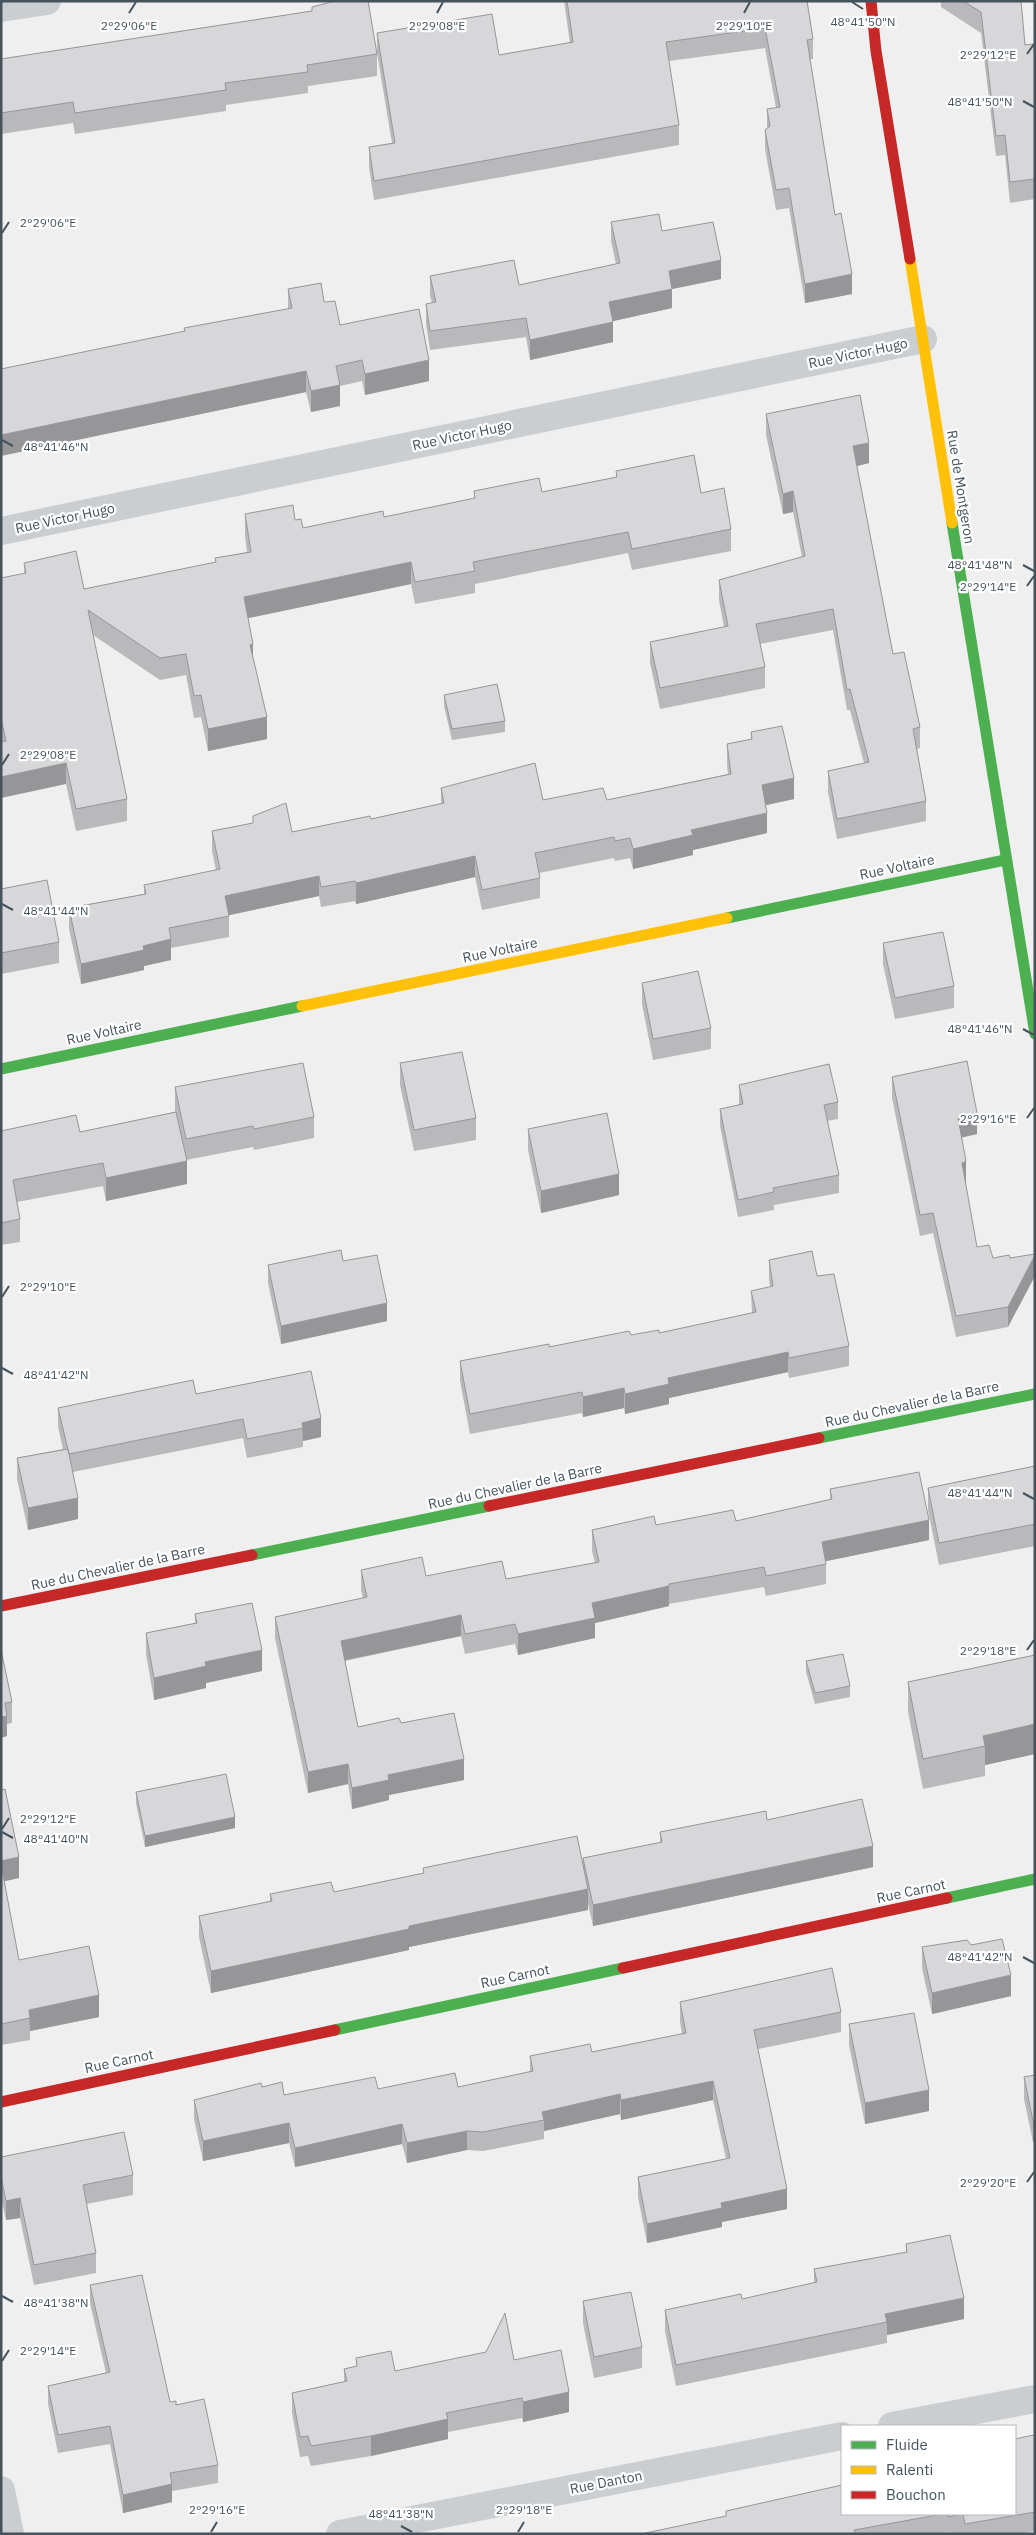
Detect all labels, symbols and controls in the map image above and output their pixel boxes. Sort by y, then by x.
text: 48°41'50"N [830,14,896,29]
text: 2°29'06"E [101,18,157,33]
text: 2°29'08"E [409,18,465,33]
text: 2°29'10"E [716,18,772,33]
text: 2°29'12"E [960,47,1016,62]
text: 48°41'50"N [947,94,1013,109]
text: 2°29'06"E [20,215,76,230]
street label: Rue Victor Hugo [807,334,909,372]
street label: Rue Victor Hugo [411,416,513,454]
street label: Rue de Montgeron [943,429,979,545]
text: 48°41'46"N [23,439,89,454]
street label: Rue Victor Hugo [14,499,116,537]
text: 48°41'48"N [947,557,1013,572]
text: 2°29'14"E [960,579,1016,594]
text: 2°29'08"E [20,747,76,762]
street label: Rue Voltaire [858,850,936,884]
text: 48°41'44"N [23,903,89,918]
street label: Rue Voltaire [461,933,539,967]
street label: Rue Voltaire [65,1015,143,1049]
text: 48°41'46"N [947,1021,1013,1036]
text: 2°29'16"E [960,1111,1016,1126]
text: 2°29'10"E [20,1279,76,1294]
text: 48°41'42"N [23,1367,89,1382]
street label: Rue du Chevalier de la Barre [823,1377,1001,1431]
street label: Rue du Chevalier de la Barre [426,1459,604,1513]
text: 48°41'44"N [947,1485,1013,1500]
street label: Rue du Chevalier de la Barre [29,1540,207,1594]
text: 2°29'18"E [960,1643,1016,1658]
text: 2°29'12"E [20,1811,76,1826]
text: 48°41'40"N [23,1831,89,1846]
street label: Rue Carnot [875,1875,947,1907]
text: 48°41'42"N [947,1949,1013,1964]
street label: Rue Carnot [479,1960,551,1992]
street label: Rue Carnot [83,2045,155,2077]
text: 2°29'20"E [960,2175,1016,2190]
text: 48°41'38"N [23,2295,89,2310]
text: 2°29'14"E [20,2343,76,2358]
legend [841,2425,1016,2515]
text: Fluide [886,2435,928,2454]
text: Ralenti [886,2460,933,2479]
street label: Rue Danton [568,2466,644,2498]
text: Bouchon [886,2485,946,2504]
text: 2°29'16"E [189,2502,245,2517]
text: 2°29'18"E [496,2502,552,2517]
text: 48°41'38"N [368,2506,434,2521]

